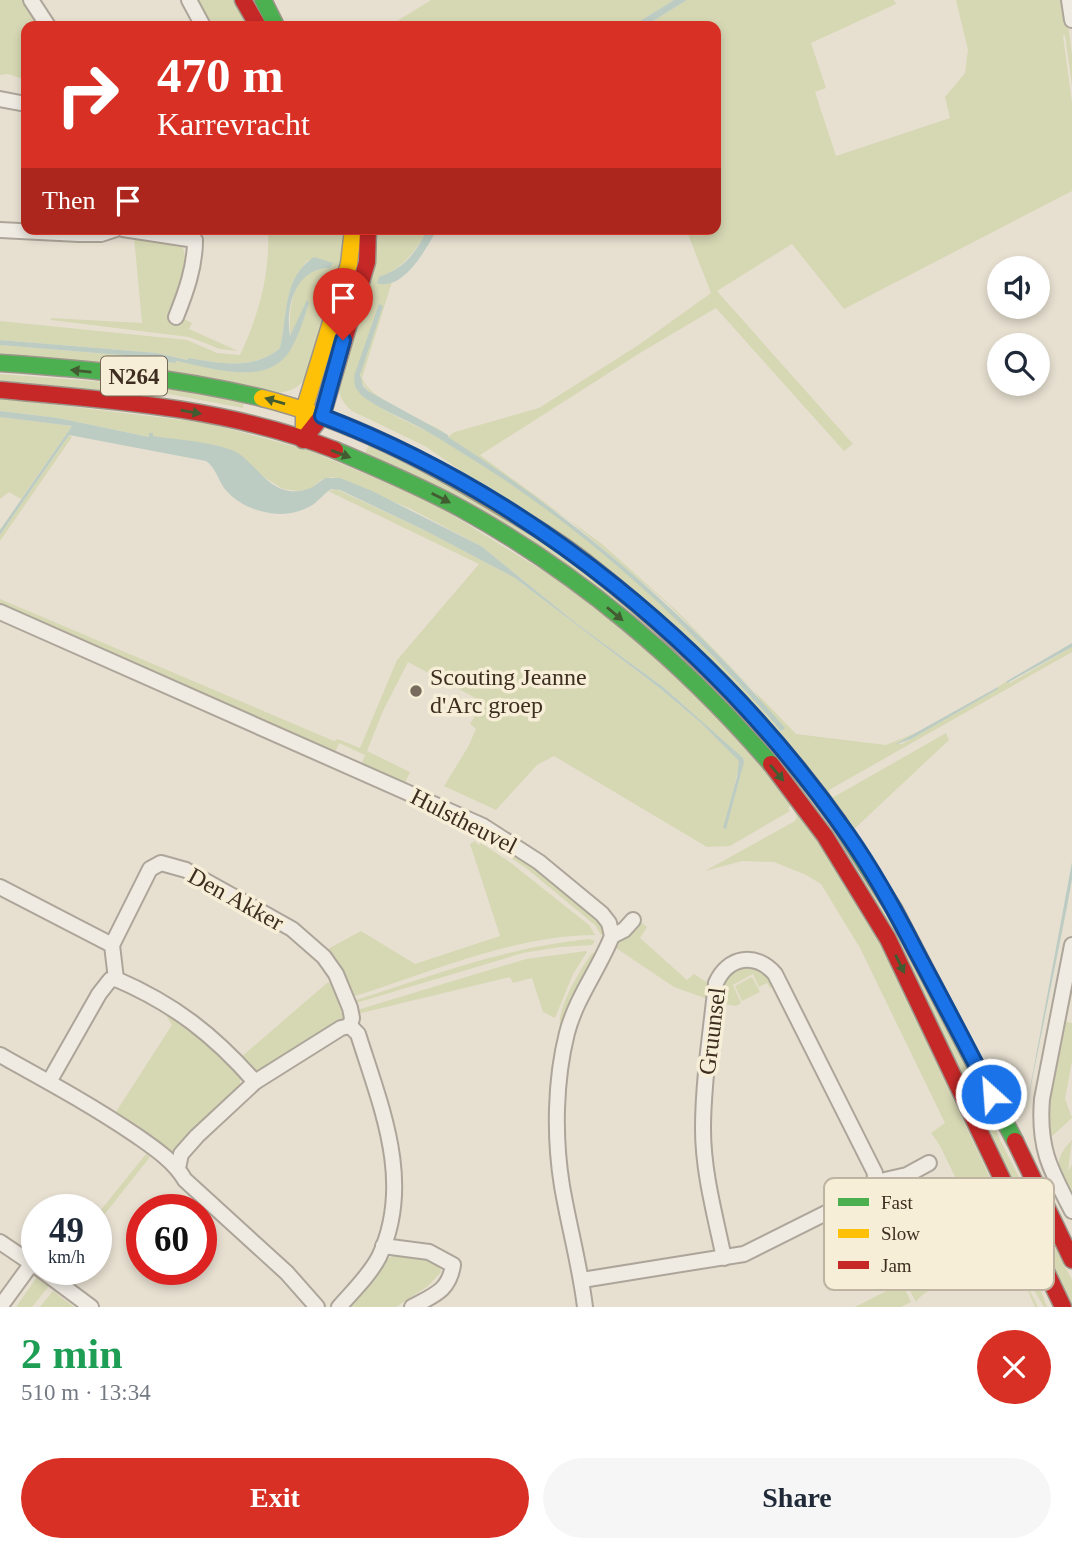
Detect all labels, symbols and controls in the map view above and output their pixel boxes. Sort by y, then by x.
text: 470 m [157,48,284,103]
icon: right [42,49,133,140]
text: Karrevracht [157,106,310,142]
icon: arrive [109,182,147,220]
text: Then [42,186,95,215]
map controls [987,256,1050,396]
button: sound [987,256,1050,319]
pin [313,268,373,340]
icon: arrive [324,279,362,317]
button: search [987,333,1050,396]
road number: N264 [101,356,167,396]
one-way arrow [70,365,92,376]
one-way arrow [265,396,286,406]
one-way arrow [180,407,202,418]
one-way arrow [331,449,352,460]
one-way arrow [431,493,451,504]
one-way arrow [606,606,623,621]
place label: Scouting Jeanne d'Arc groep [430,664,587,718]
marker: Scouting Jeanne d'Arc groep [408,683,424,699]
one-way arrow [769,764,784,781]
street label: Hulstheuvel [406,783,522,859]
street label: Den Akker [184,862,288,936]
one-way arrow [894,954,906,974]
street label: Gruunsel [694,985,730,1076]
position arrow [954,1057,1028,1131]
legend [824,1178,1054,1290]
text: Fast [881,1192,913,1213]
speed limit sign: 60 [126,1194,217,1285]
text: 49 [49,1211,84,1250]
text: Slow [881,1223,920,1244]
text: km/h [48,1247,85,1267]
text: Jam [881,1255,912,1276]
button: close [977,1330,1051,1404]
text: 2 min [21,1331,123,1377]
text: 510 m · 13:34 [21,1380,151,1405]
button: Exit [21,1458,529,1538]
button: Share [543,1458,1051,1538]

